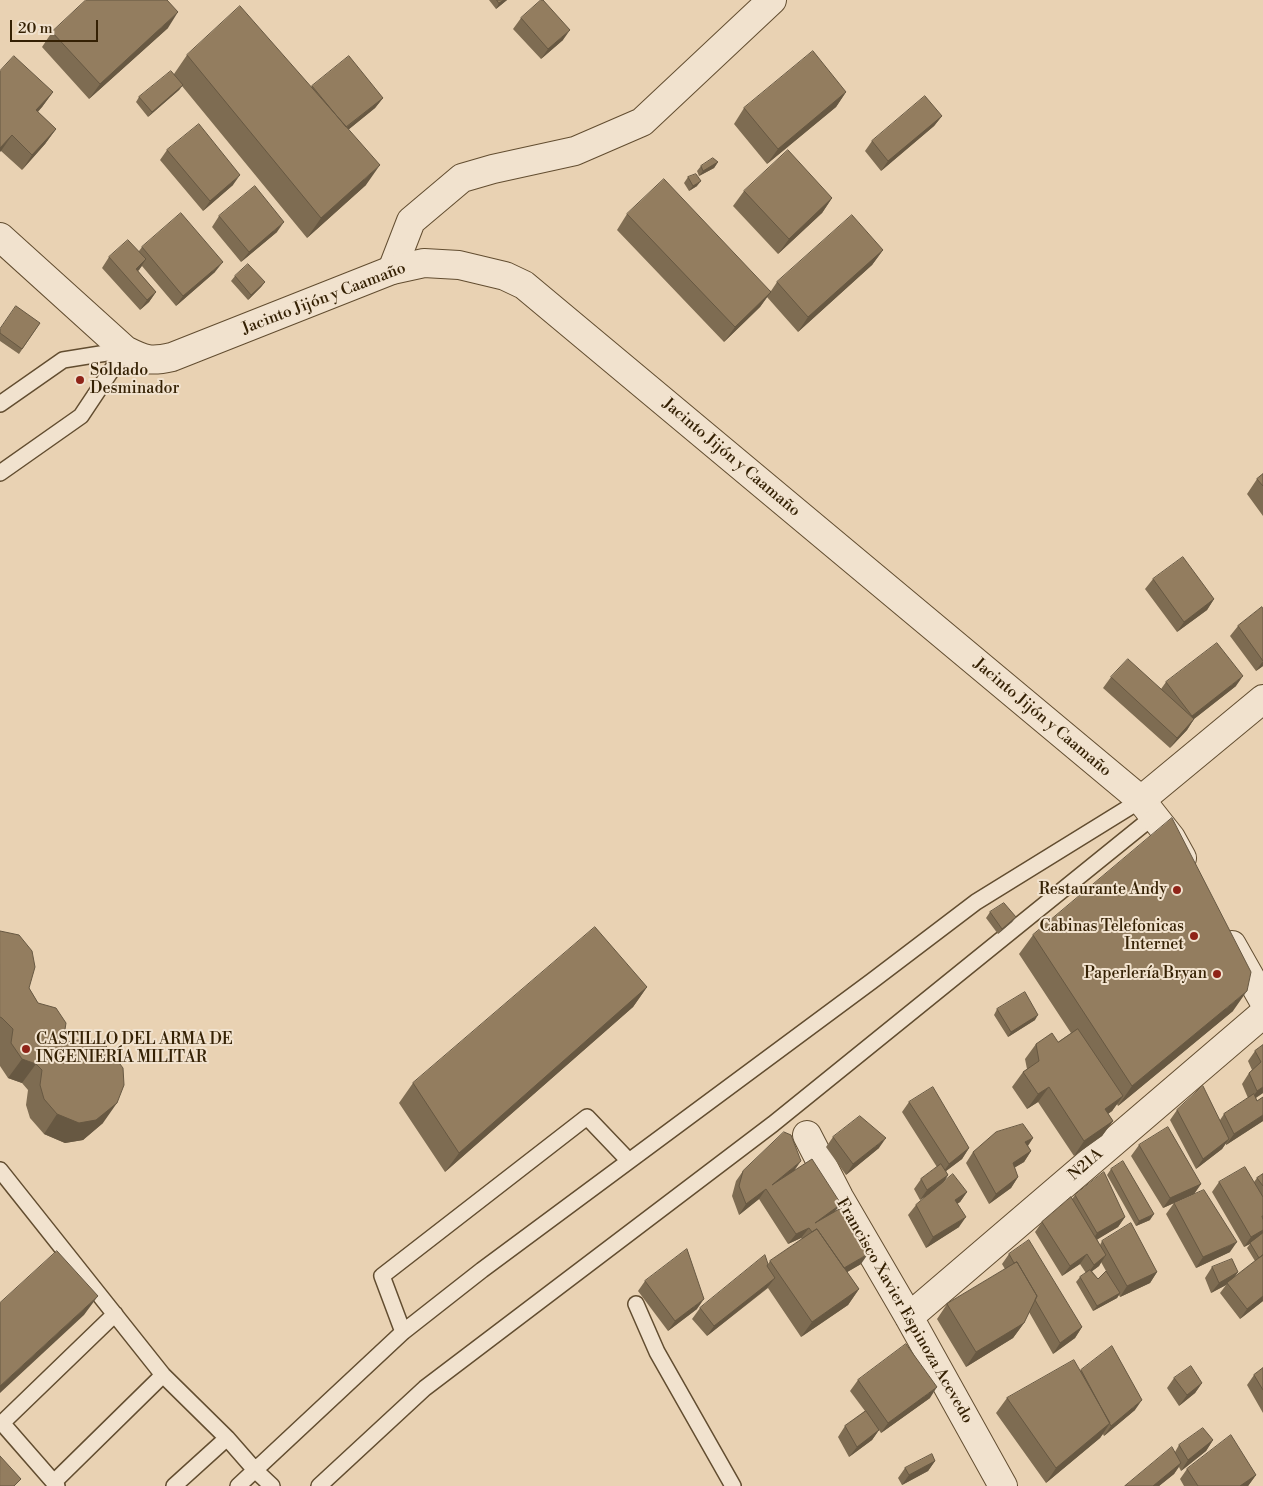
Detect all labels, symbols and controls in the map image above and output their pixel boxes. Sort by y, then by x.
scale bar [12,10,100,42]
text: 20 m [18,19,53,38]
street label: Jacinto Jijón y Caamaño [239,259,409,339]
place label: Soldado Desminador [90,361,179,399]
marker: Soldado Desminador [74,374,86,386]
street label: Jacinto Jijón y Caamaño [658,395,804,521]
street label: Jacinto Jijón y Caamaño [969,655,1115,781]
place label: Restaurante Andy [1039,880,1167,900]
marker: Restaurante Andy [1171,884,1183,896]
place label: Cabinas Telefonicas Internet [1039,917,1184,955]
marker: Cabinas Telefonicas Internet [1188,930,1200,942]
place label: Paperlería Bryan [1084,964,1207,984]
marker: Paperlería Bryan [1211,968,1223,980]
place label: CASTILLO DEL ARMA DE INGENIERÍA MILITAR [36,1030,233,1068]
marker: CASTILLO DEL ARMA DE INGENIERÍA MILITAR [20,1043,32,1055]
street label: N21A [1065,1145,1107,1185]
street label: Francisco Xavier Espinoza Acevedo [831,1195,977,1427]

